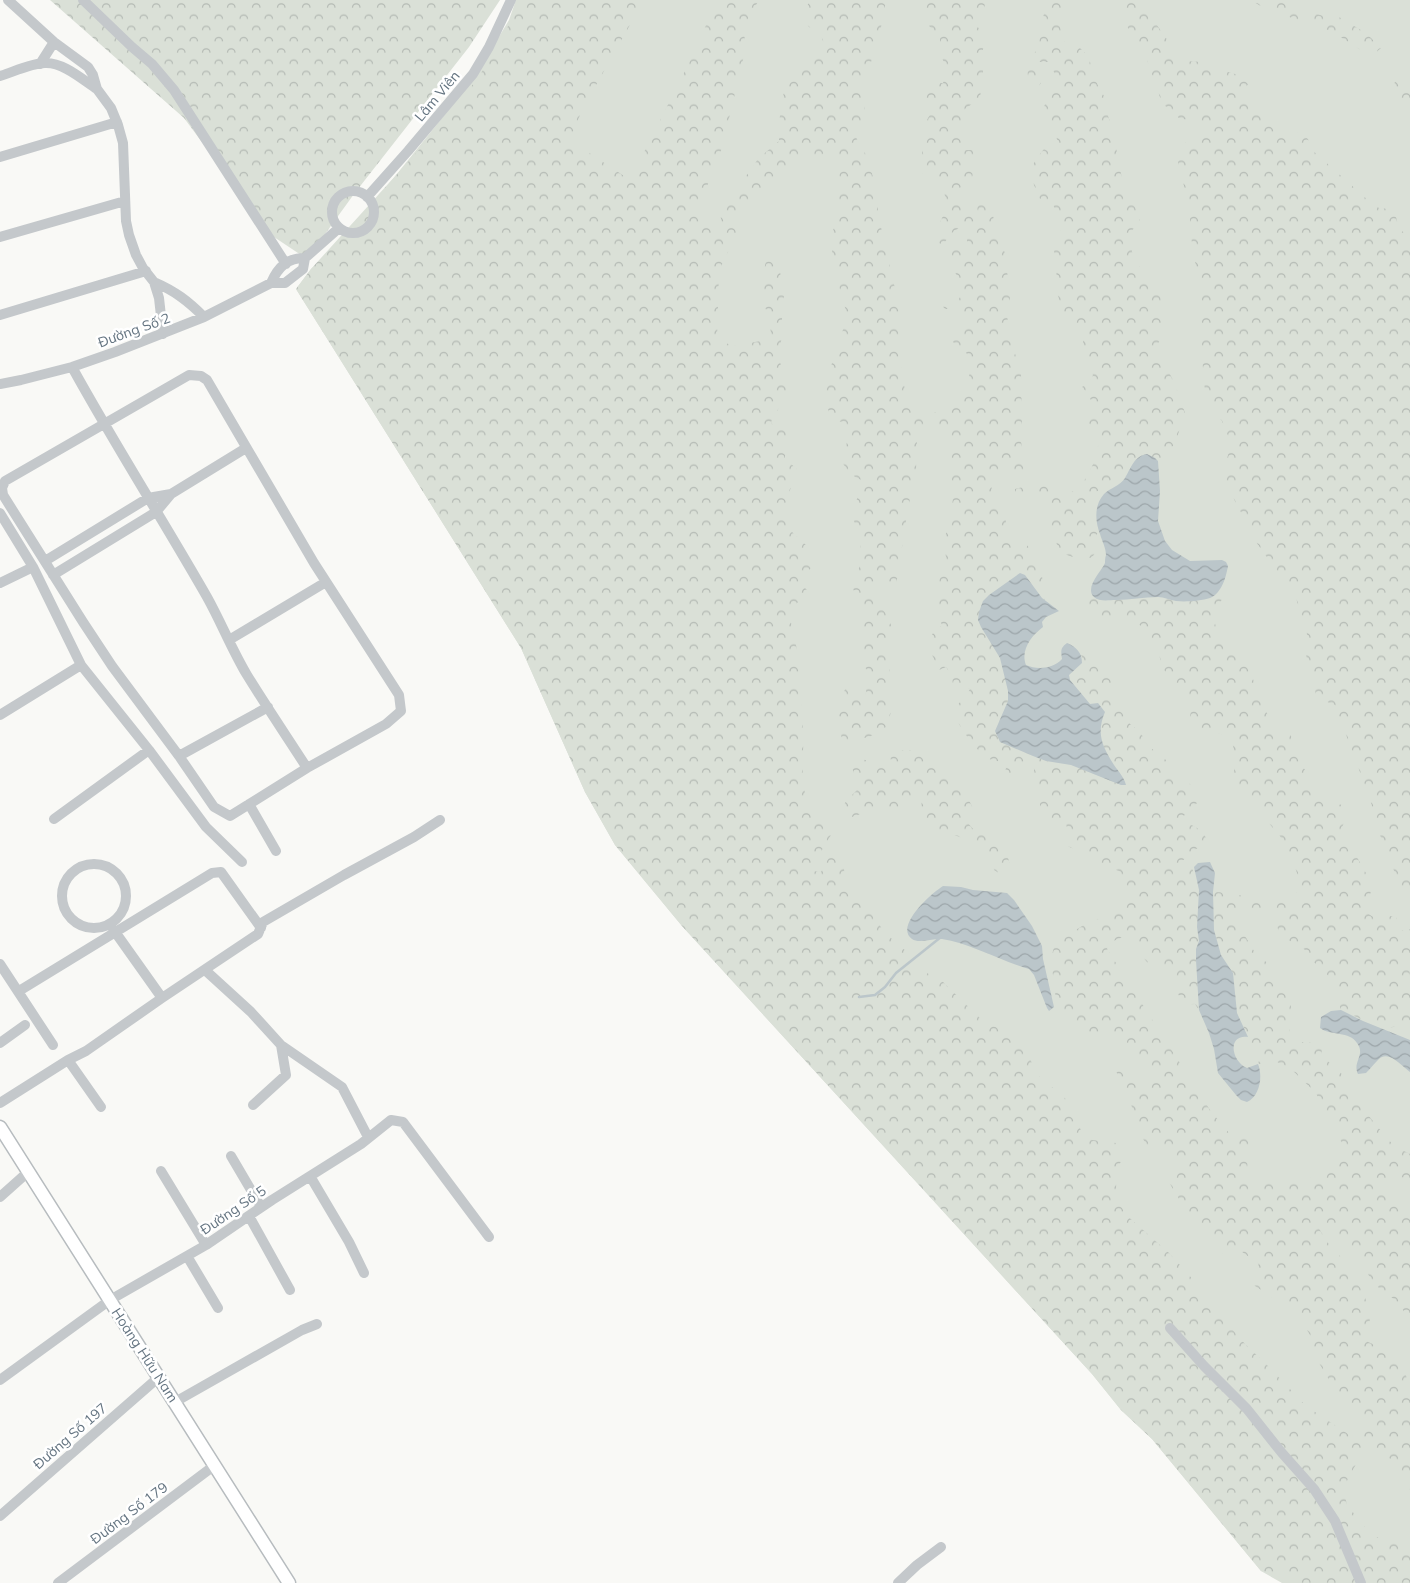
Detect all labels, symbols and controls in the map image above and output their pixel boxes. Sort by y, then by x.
street label: Lâm Viên [411,67,463,125]
street label: Đường Số 2 [95,309,173,351]
street label: Đường Số 5 [197,1181,269,1239]
street label: Hoàng Hữu Nam [108,1304,182,1406]
street label: Đường Số 197 [29,1399,111,1473]
street label: Đường Số 179 [87,1478,171,1548]

